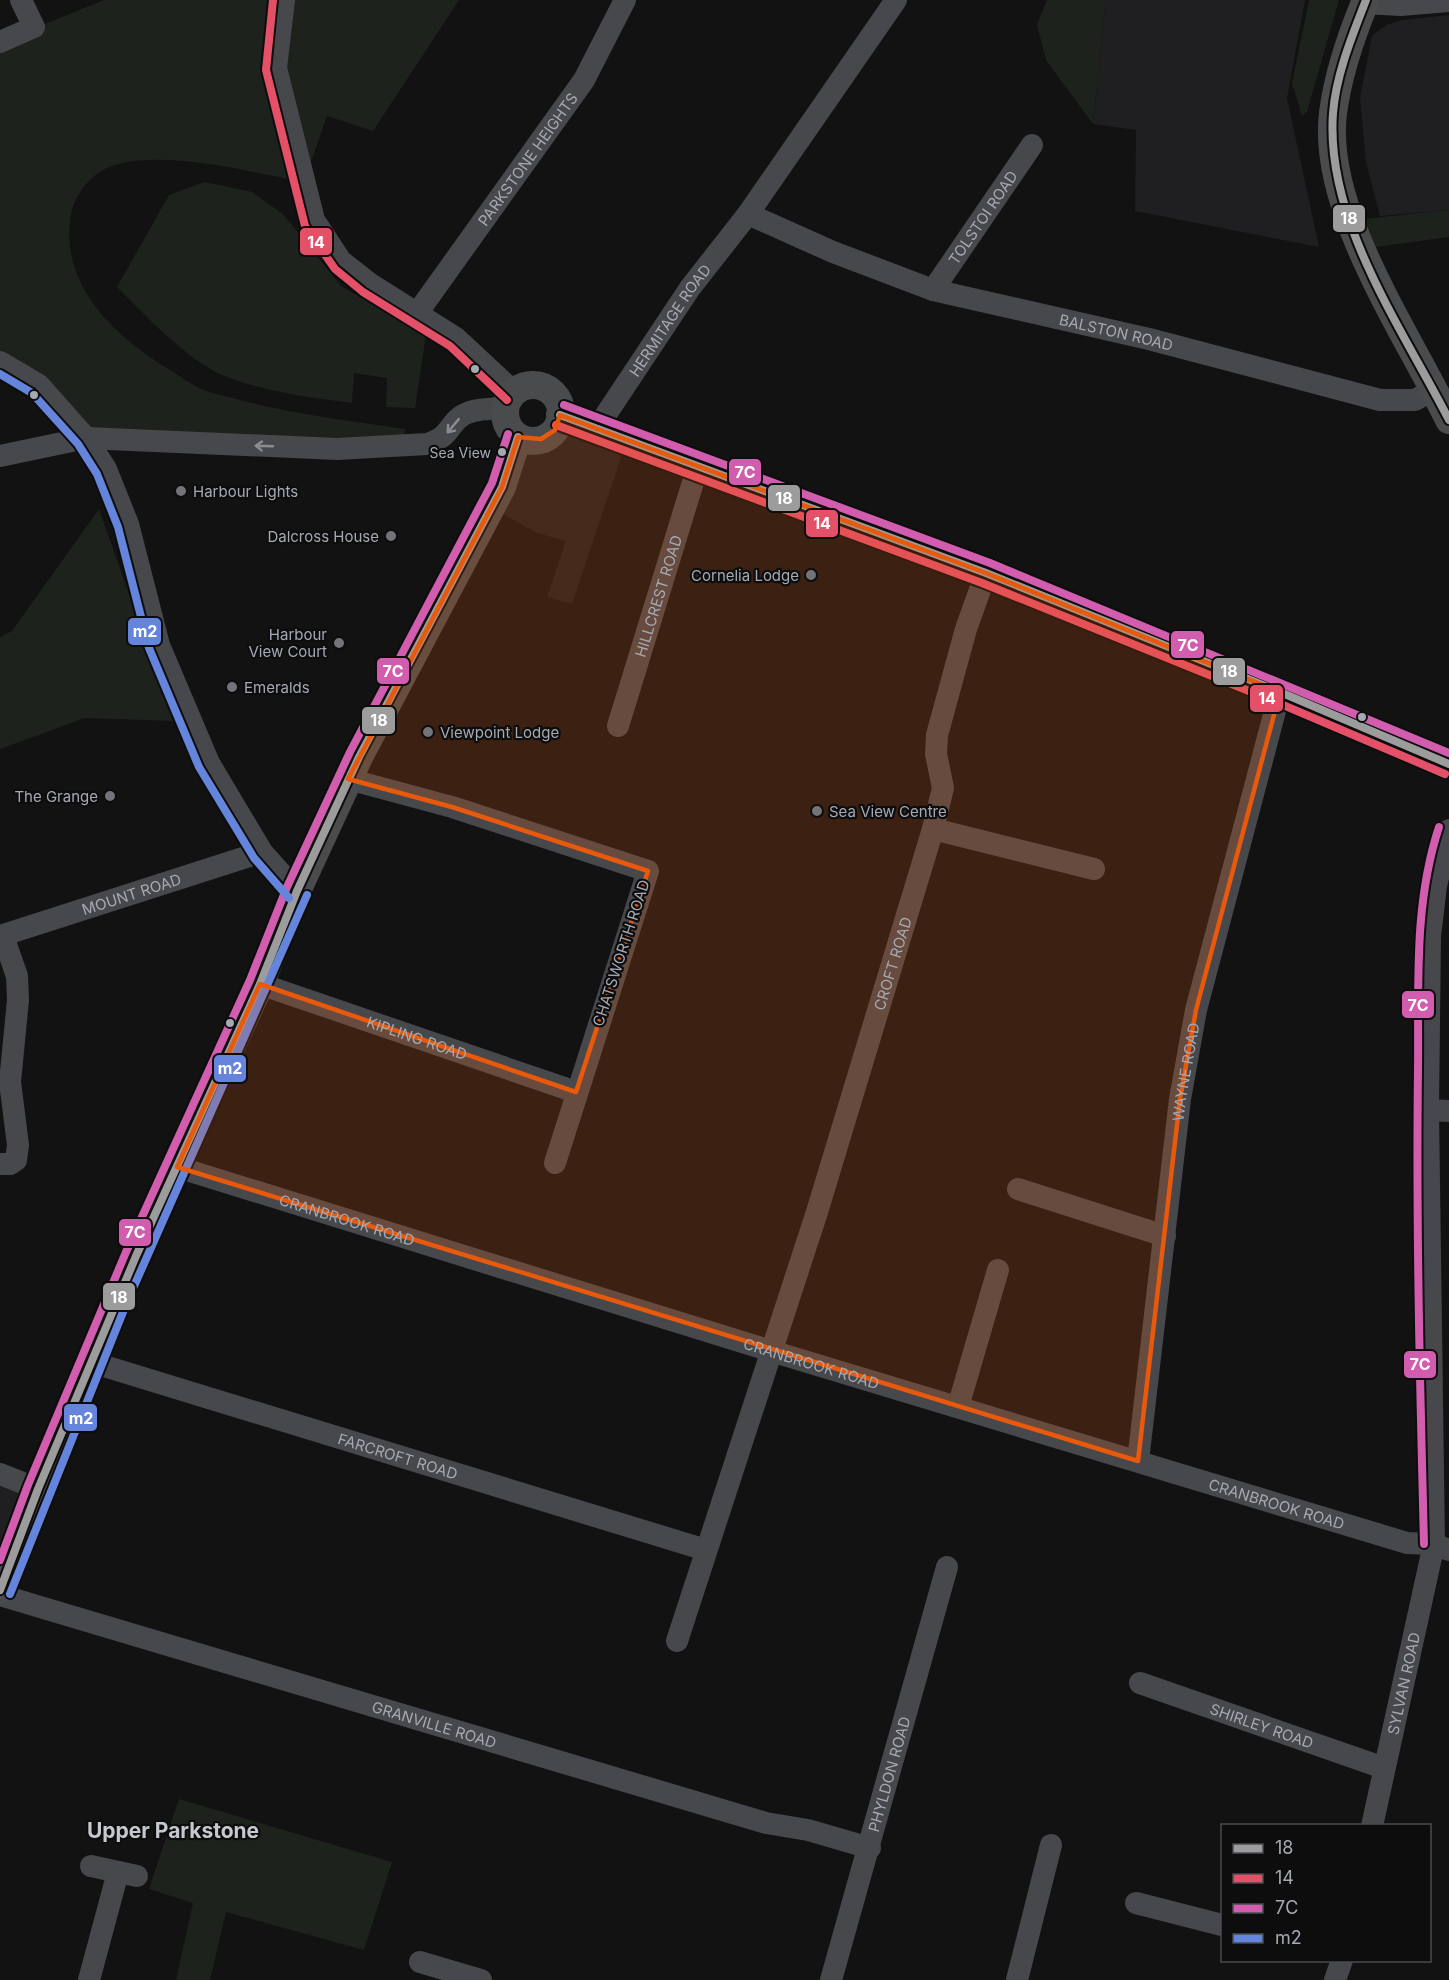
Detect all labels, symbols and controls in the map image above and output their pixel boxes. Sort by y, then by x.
street label: PARKSTONE HEIGHTS [473,89,581,229]
street label: TOLSTOI ROAD [944,167,1021,268]
line badge: 18 [1332,204,1366,233]
text: 18 [1340,208,1358,228]
line badge: 14 [299,227,333,256]
text: 14 [307,232,325,252]
street label: HERMITAGE ROAD [625,260,715,380]
street label: BALSTON ROAD [1057,309,1175,354]
unlabelled marker [469,363,481,375]
unlabelled marker [28,389,40,401]
one-way arrow [446,418,459,434]
one-way arrow [255,441,275,452]
place label: Sea View [430,444,491,461]
marker: Sea View [496,446,508,458]
line badge: 7C [728,458,762,486]
text: 7C [734,462,756,482]
place label: Harbour Lights [193,482,298,501]
marker: Harbour Lights [174,484,188,498]
line badge: 18 [767,484,801,512]
text: 18 [775,488,793,508]
line badge: 14 [805,509,839,538]
text: 14 [813,513,831,533]
place label: Dalcross House [267,527,379,546]
marker: Dalcross House [384,529,398,543]
street label: HILLCREST ROAD [630,533,686,659]
place label: Cornelia Lodge [691,566,799,585]
marker: Cornelia Lodge [804,568,818,582]
line badge: m2 [127,617,162,646]
text: m2 [133,621,157,641]
place label: Harbour View Court [248,625,327,661]
line badge: 7C [1170,630,1205,659]
text: 7C [1177,635,1199,655]
marker: Harbour View Court [332,636,346,650]
line badge: 7C [376,657,410,685]
line badge: 18 [1212,657,1246,686]
text: 7C [382,661,404,681]
text: 18 [1220,661,1238,681]
place label: Emeralds [244,678,310,697]
marker: Emeralds [225,680,239,694]
line badge: 14 [1249,684,1284,713]
text: 14 [1258,688,1276,708]
line badge: 18 [361,706,396,735]
text: 18 [370,710,388,730]
unlabelled marker [1356,711,1368,723]
place label: Viewpoint Lodge [440,723,559,742]
marker: Viewpoint Lodge [421,725,435,739]
place label: The Grange [14,787,98,806]
marker: The Grange [103,789,117,803]
place label: Sea View Centre [829,802,947,821]
marker: Sea View Centre [810,804,824,818]
street label: MOUNT ROAD [79,869,183,919]
street label: CHATSWORTH ROAD [588,877,654,1029]
street label: CROFT ROAD [869,914,915,1012]
line badge: 7C [1401,990,1435,1019]
text: 7C [1407,995,1429,1015]
street label: KIPLING ROAD [364,1012,470,1064]
unlabelled marker [224,1017,236,1029]
street label: WAYNE ROAD [1168,1021,1203,1122]
line badge: m2 [213,1054,247,1083]
text: m2 [218,1058,242,1078]
street label: CRANBROOK ROAD [277,1190,417,1250]
line badge: 7C [118,1218,152,1247]
text: 7C [124,1222,146,1242]
line badge: 18 [102,1282,136,1311]
text: 18 [110,1287,128,1307]
street label: CRANBROOK ROAD [741,1334,882,1393]
line badge: 7C [1403,1350,1437,1379]
text: 7C [1409,1354,1431,1374]
line badge: m2 [63,1403,98,1432]
text: m2 [69,1408,93,1428]
street label: FARCROFT ROAD [336,1429,460,1483]
street label: CRANBROOK ROAD [1206,1474,1347,1533]
street label: SYLVAN ROAD [1383,1630,1424,1736]
street label: GRANVILLE ROAD [370,1697,499,1752]
street label: SHIRLEY ROAD [1208,1699,1316,1752]
street label: PHYLDON ROAD [864,1714,914,1834]
district label: Upper Parkstone [87,1818,259,1843]
legend [1221,1824,1431,1962]
text: 18 [1275,1837,1293,1858]
text: 14 [1275,1867,1294,1888]
text: 7C [1275,1897,1298,1918]
text: m2 [1275,1927,1302,1948]

